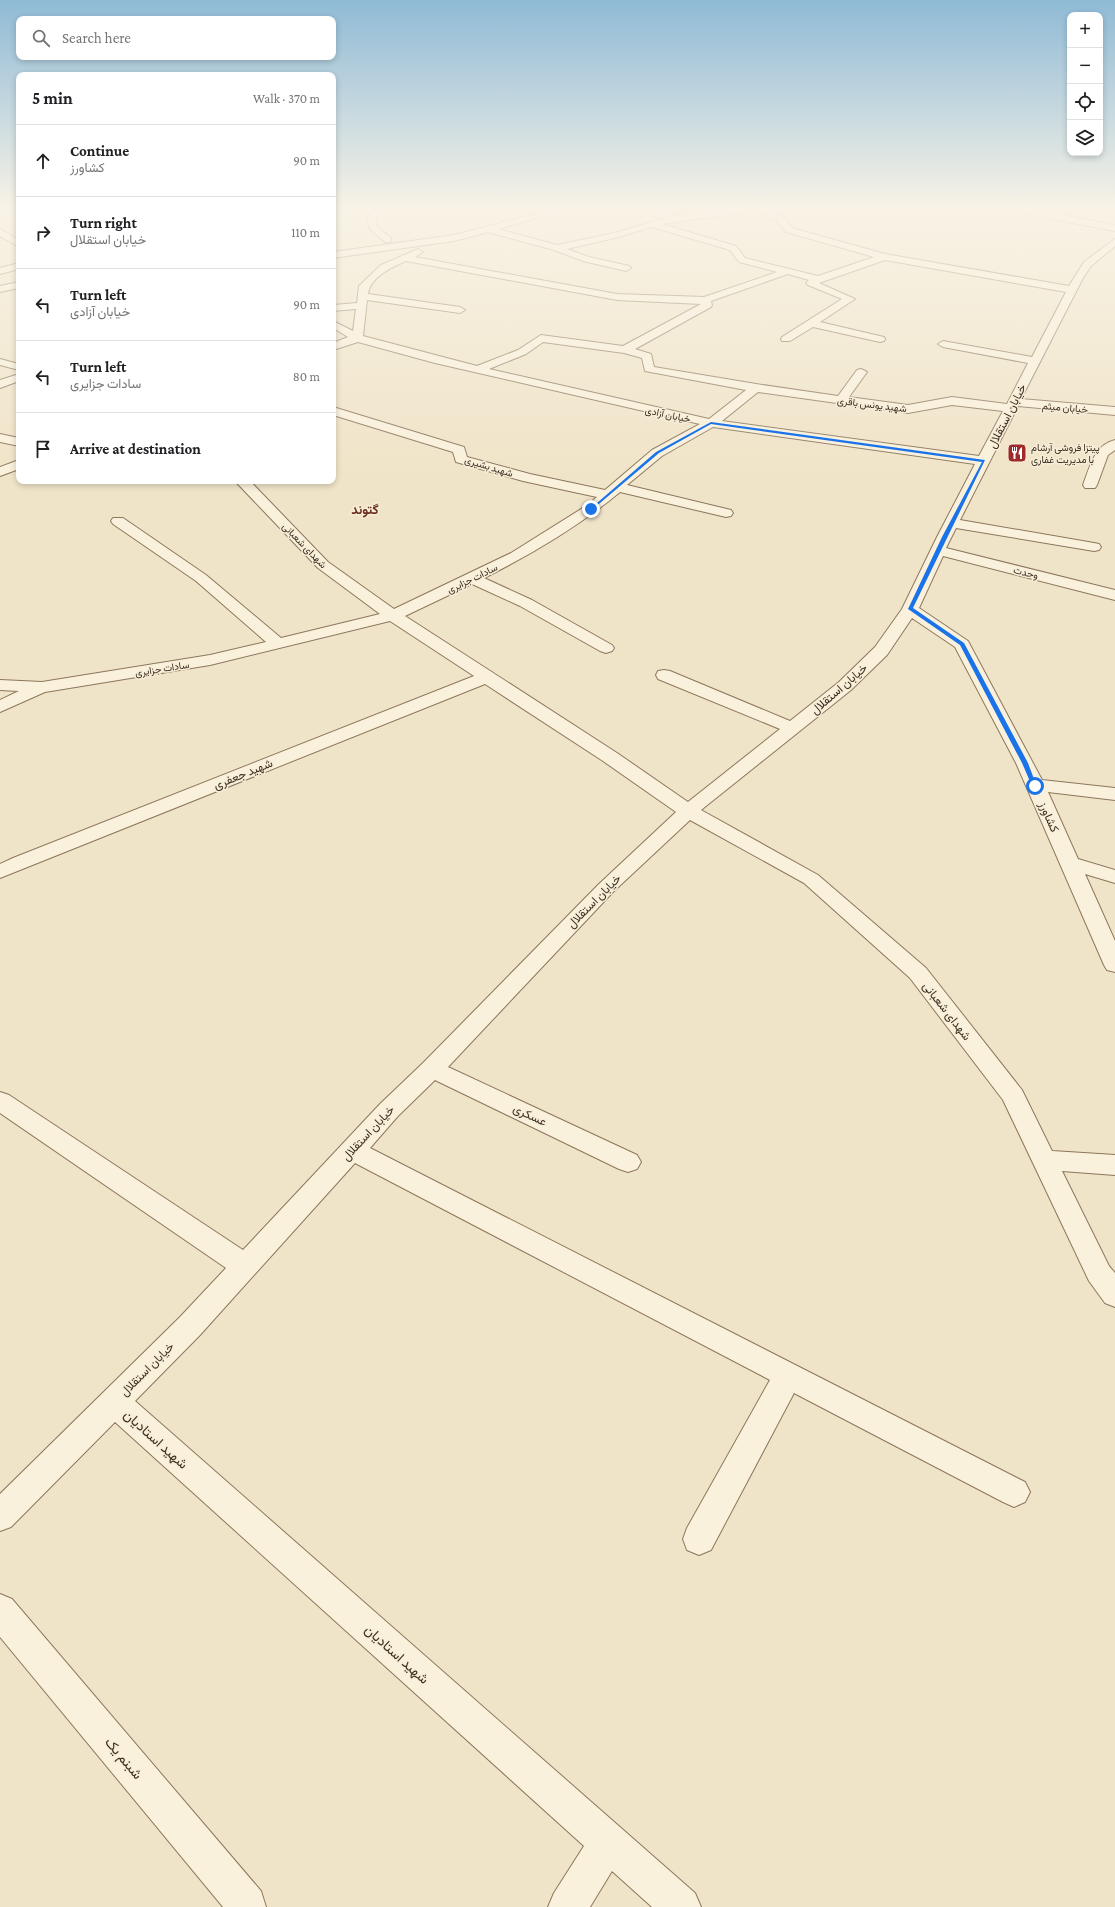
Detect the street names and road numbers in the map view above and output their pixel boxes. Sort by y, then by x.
street label: خیابان استقلال [985,381,1030,451]
street label: شهید یونس باقری [836,395,907,415]
street label: خیابان میثم [1041,400,1089,416]
street label: خیابان آزادی [644,404,692,426]
street label: شهید بشیری [463,454,514,480]
street label: شهدای شعبانی [280,520,329,571]
street label: سادات جزایری [445,561,500,596]
street label: وحدت [1012,564,1039,582]
street label: سادات جزایری [134,659,190,679]
street label: خیابان استقلال [808,661,871,718]
street label: شهید جعفری [211,756,275,793]
street label: کشاورز [1035,799,1062,835]
street label: خیابان استقلال [564,871,625,932]
street label: شهدای شعبانی [919,979,974,1044]
street label: عسکری [510,1101,549,1130]
street label: خیابان استقلال [339,1103,398,1164]
street label: خیابان استقلال [117,1339,178,1400]
street label: شهید استادیان [120,1406,191,1473]
street label: شهید استادیان [361,1621,432,1688]
street label: شبنم یک [101,1734,146,1783]

